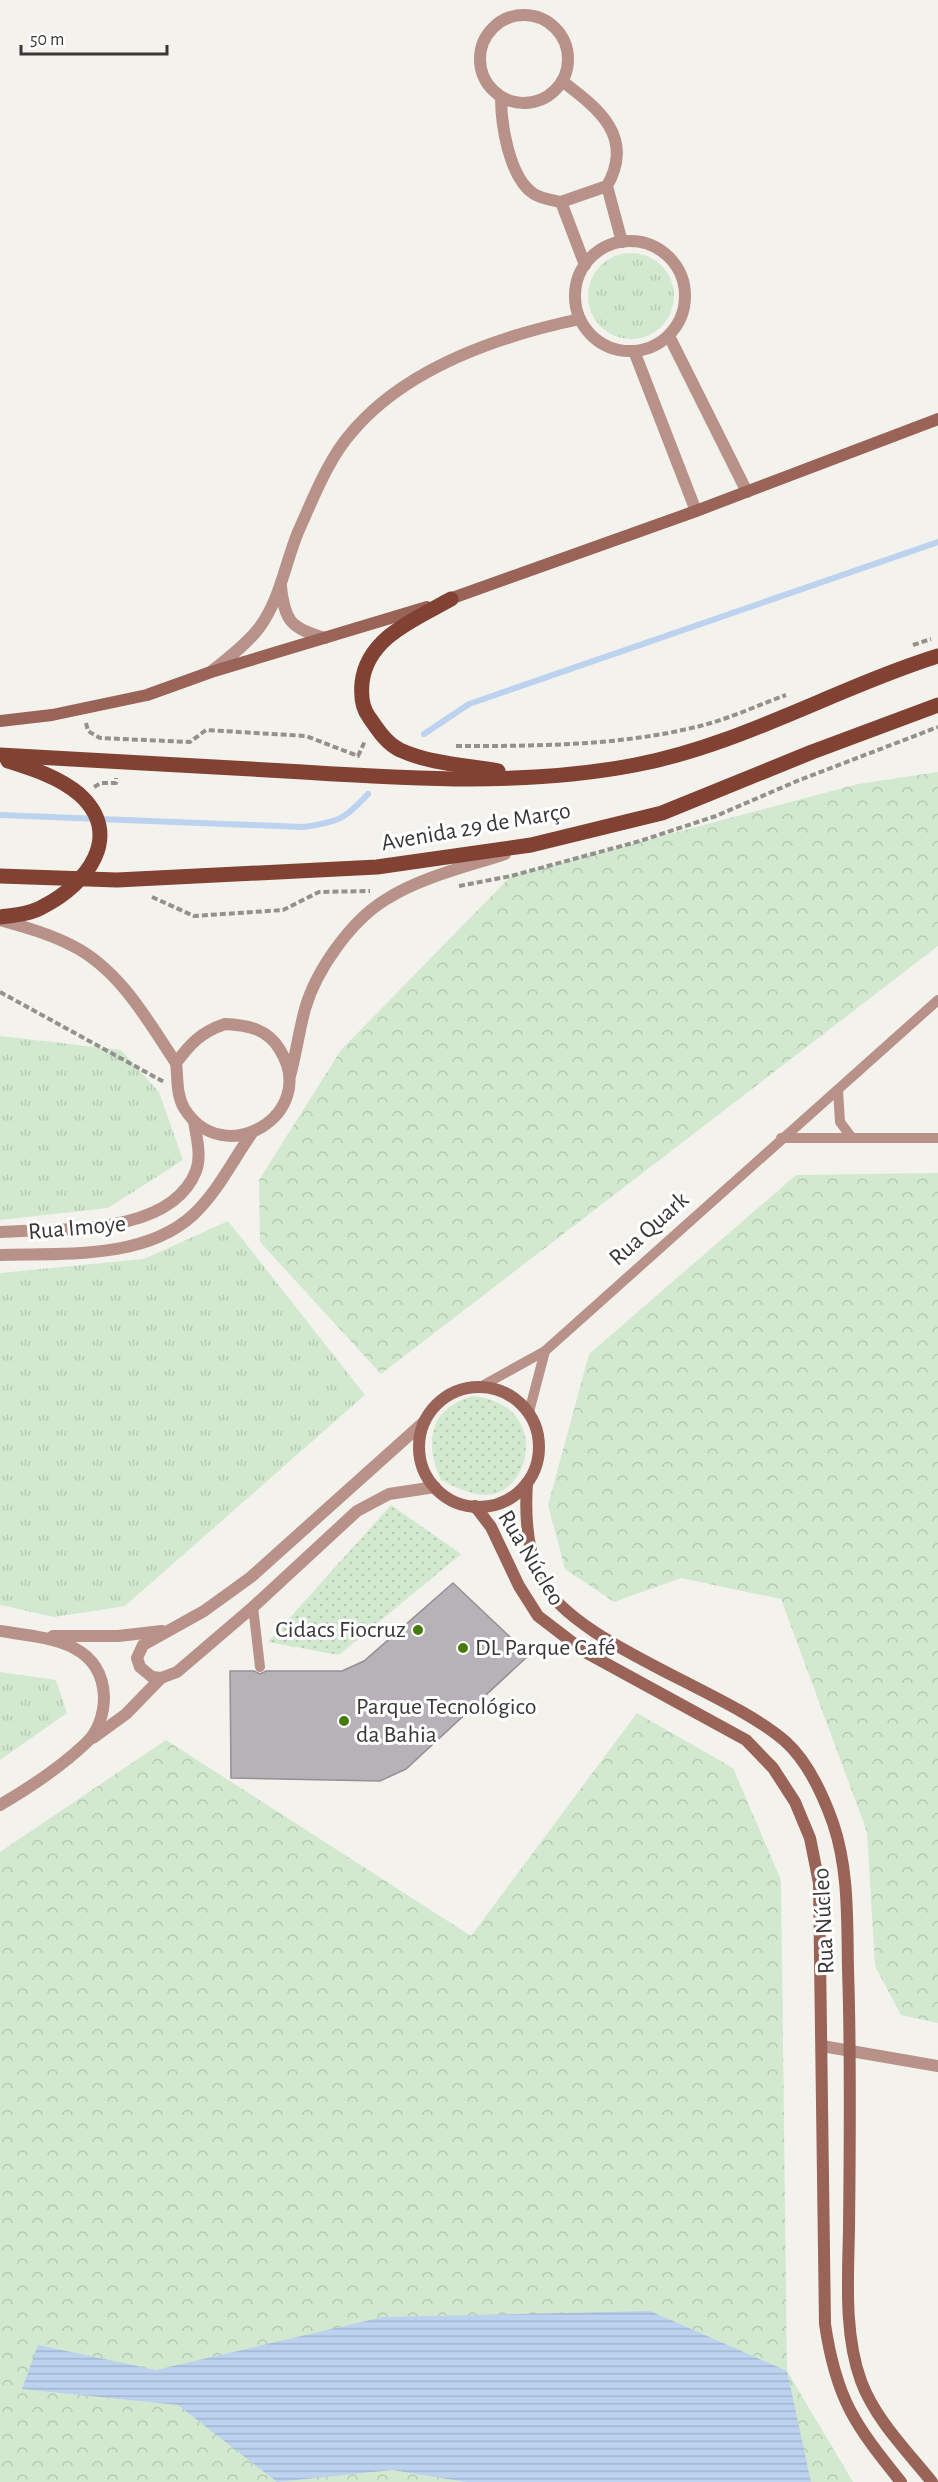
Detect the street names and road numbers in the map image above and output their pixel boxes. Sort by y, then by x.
street label: Avenida 29 de Março [379,799,573,855]
street label: Rua Quark [605,1188,693,1270]
street label: Rua Imoye [27,1212,127,1244]
street label: Rua Núcleo [493,1506,569,1610]
street label: Rua Núcleo [809,1867,839,1975]

